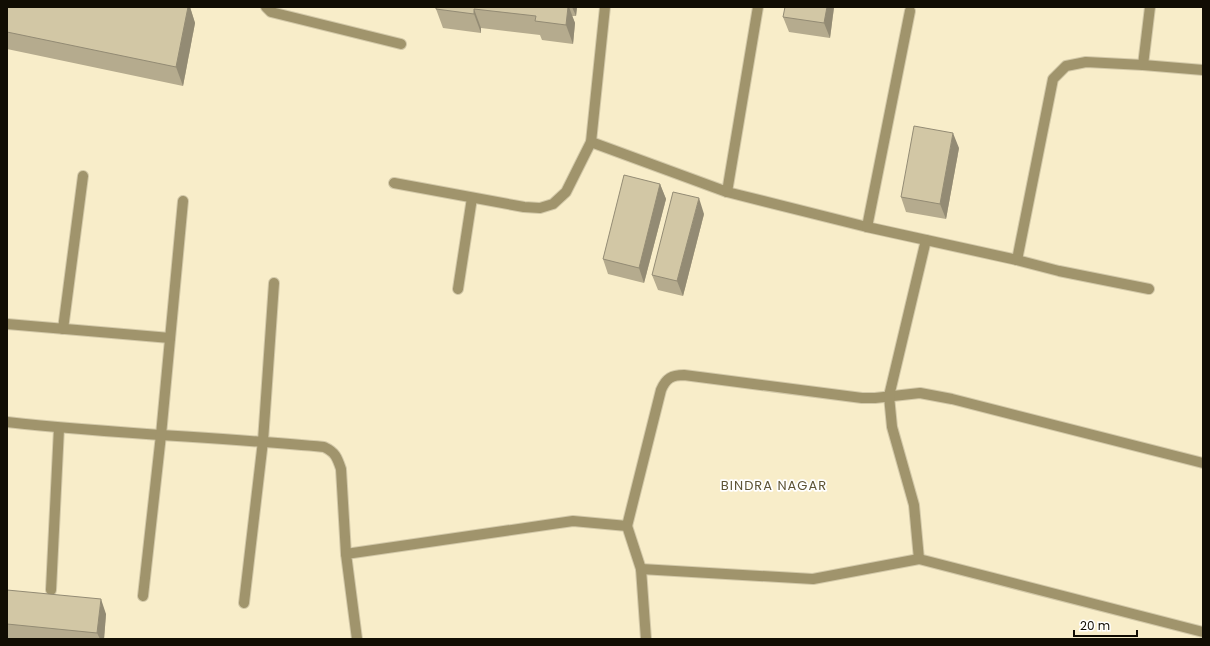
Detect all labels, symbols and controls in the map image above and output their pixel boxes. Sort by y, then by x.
district label: BINDRA NAGAR [721,476,827,495]
scale bar [1074,612,1137,638]
text: 20 m [1080,617,1110,634]

